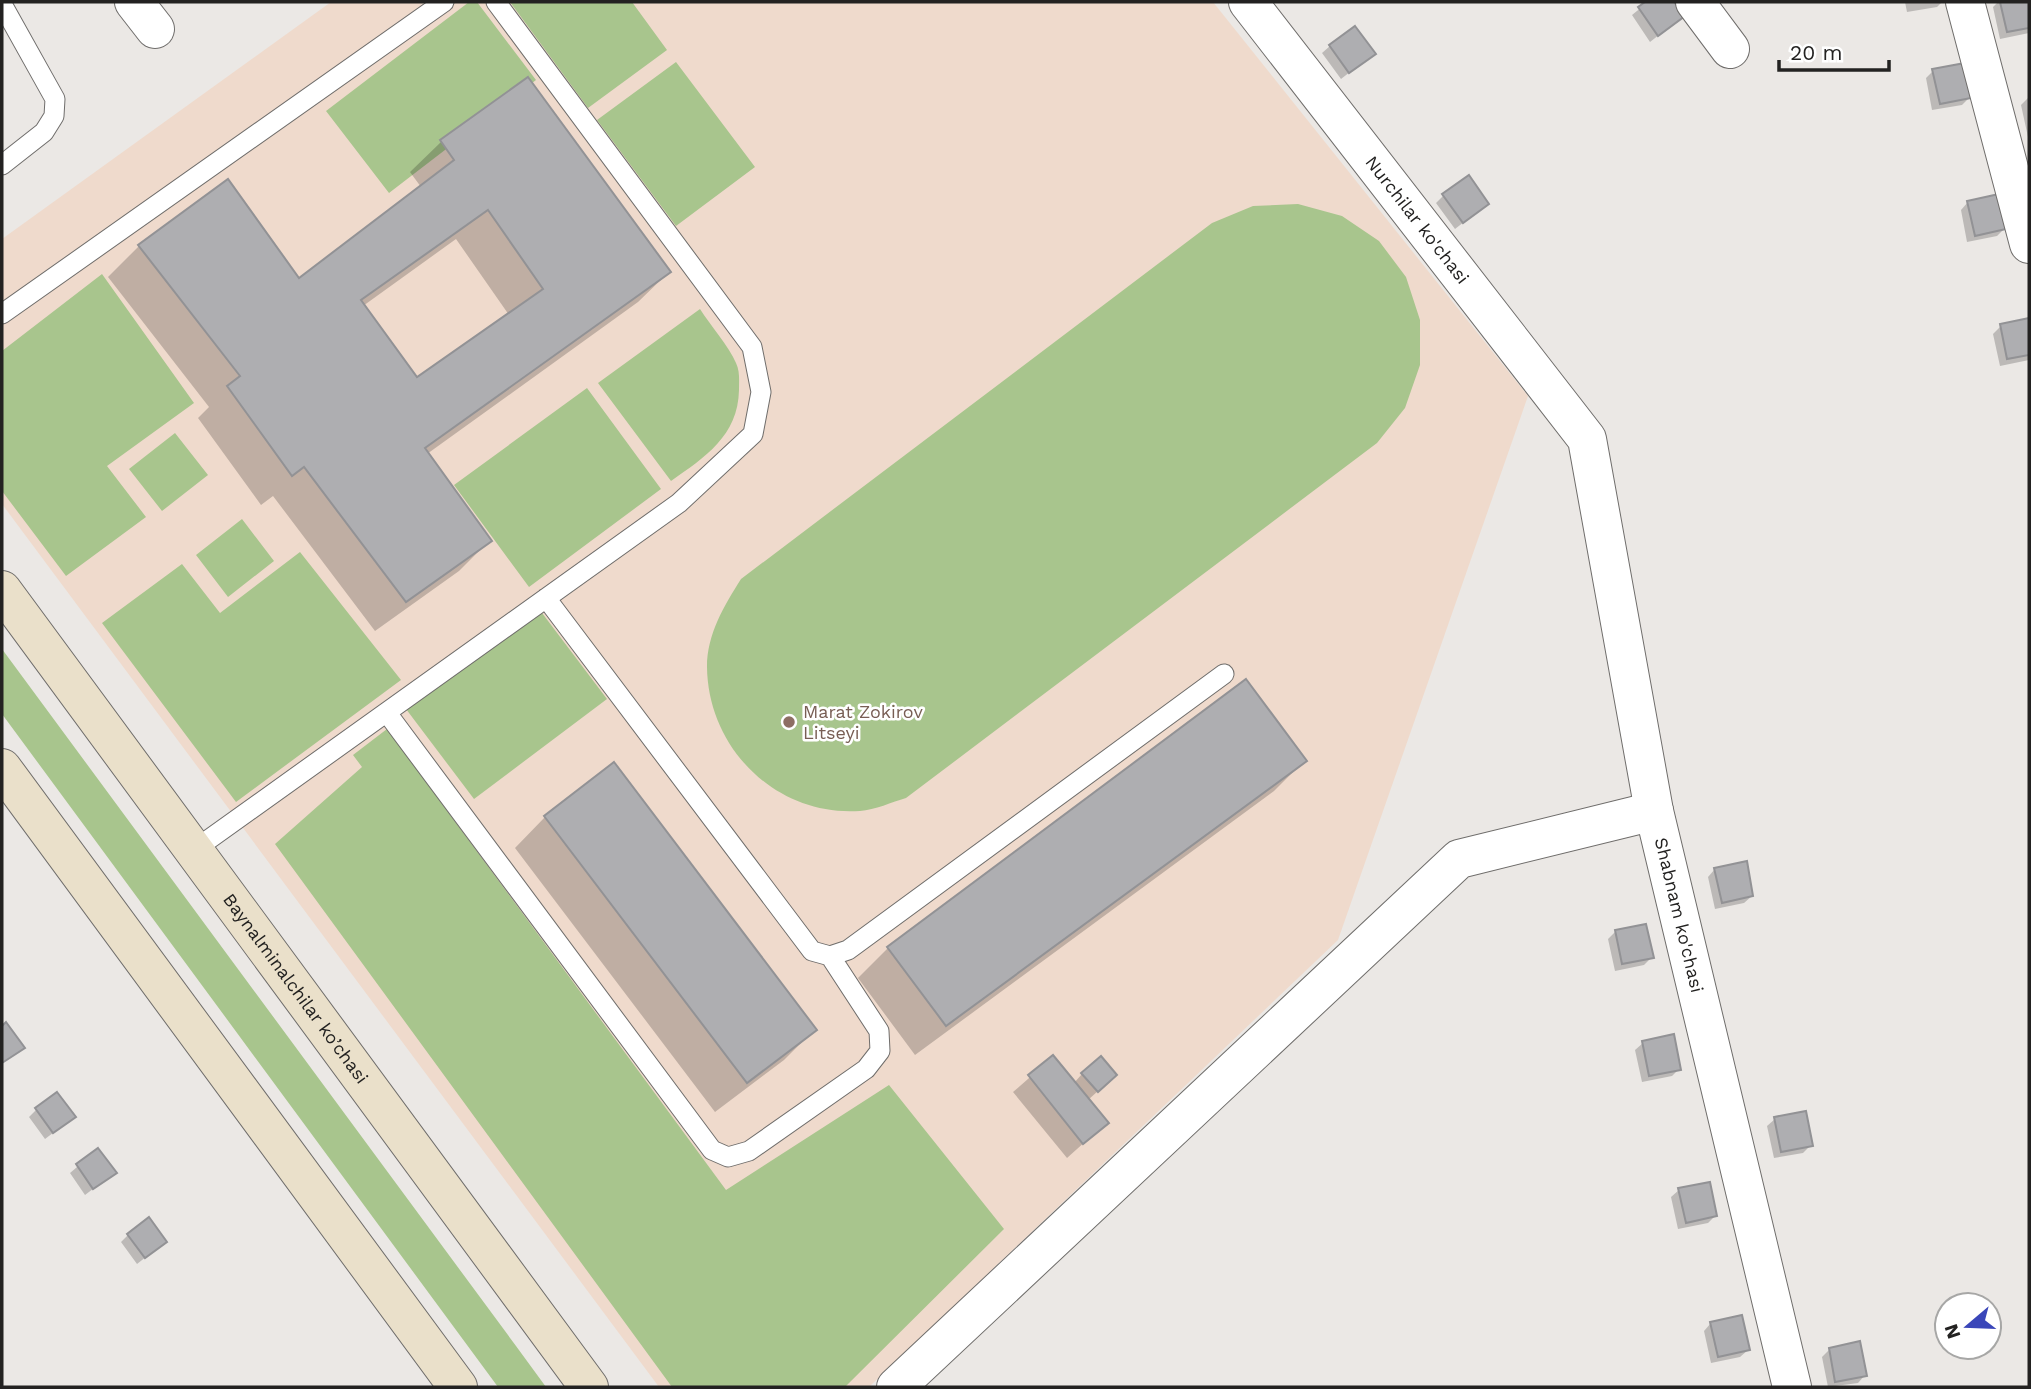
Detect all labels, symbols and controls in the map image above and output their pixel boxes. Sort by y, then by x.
scale bar [1779,28,1889,72]
text: 20 m [1790,40,1842,65]
street label: Nurchilar ko'chasi [1361,152,1474,288]
place label: Marat Zokirov Litseyi [803,701,924,743]
marker: Marat Zokirov Litseyi [781,714,797,730]
street label: Shabnam ko'chasi [1651,835,1708,995]
street label: Baynalminalchilar ko’chasi [219,889,373,1087]
north arrow [1933,1291,2003,1361]
text: N [1939,1321,1966,1342]

